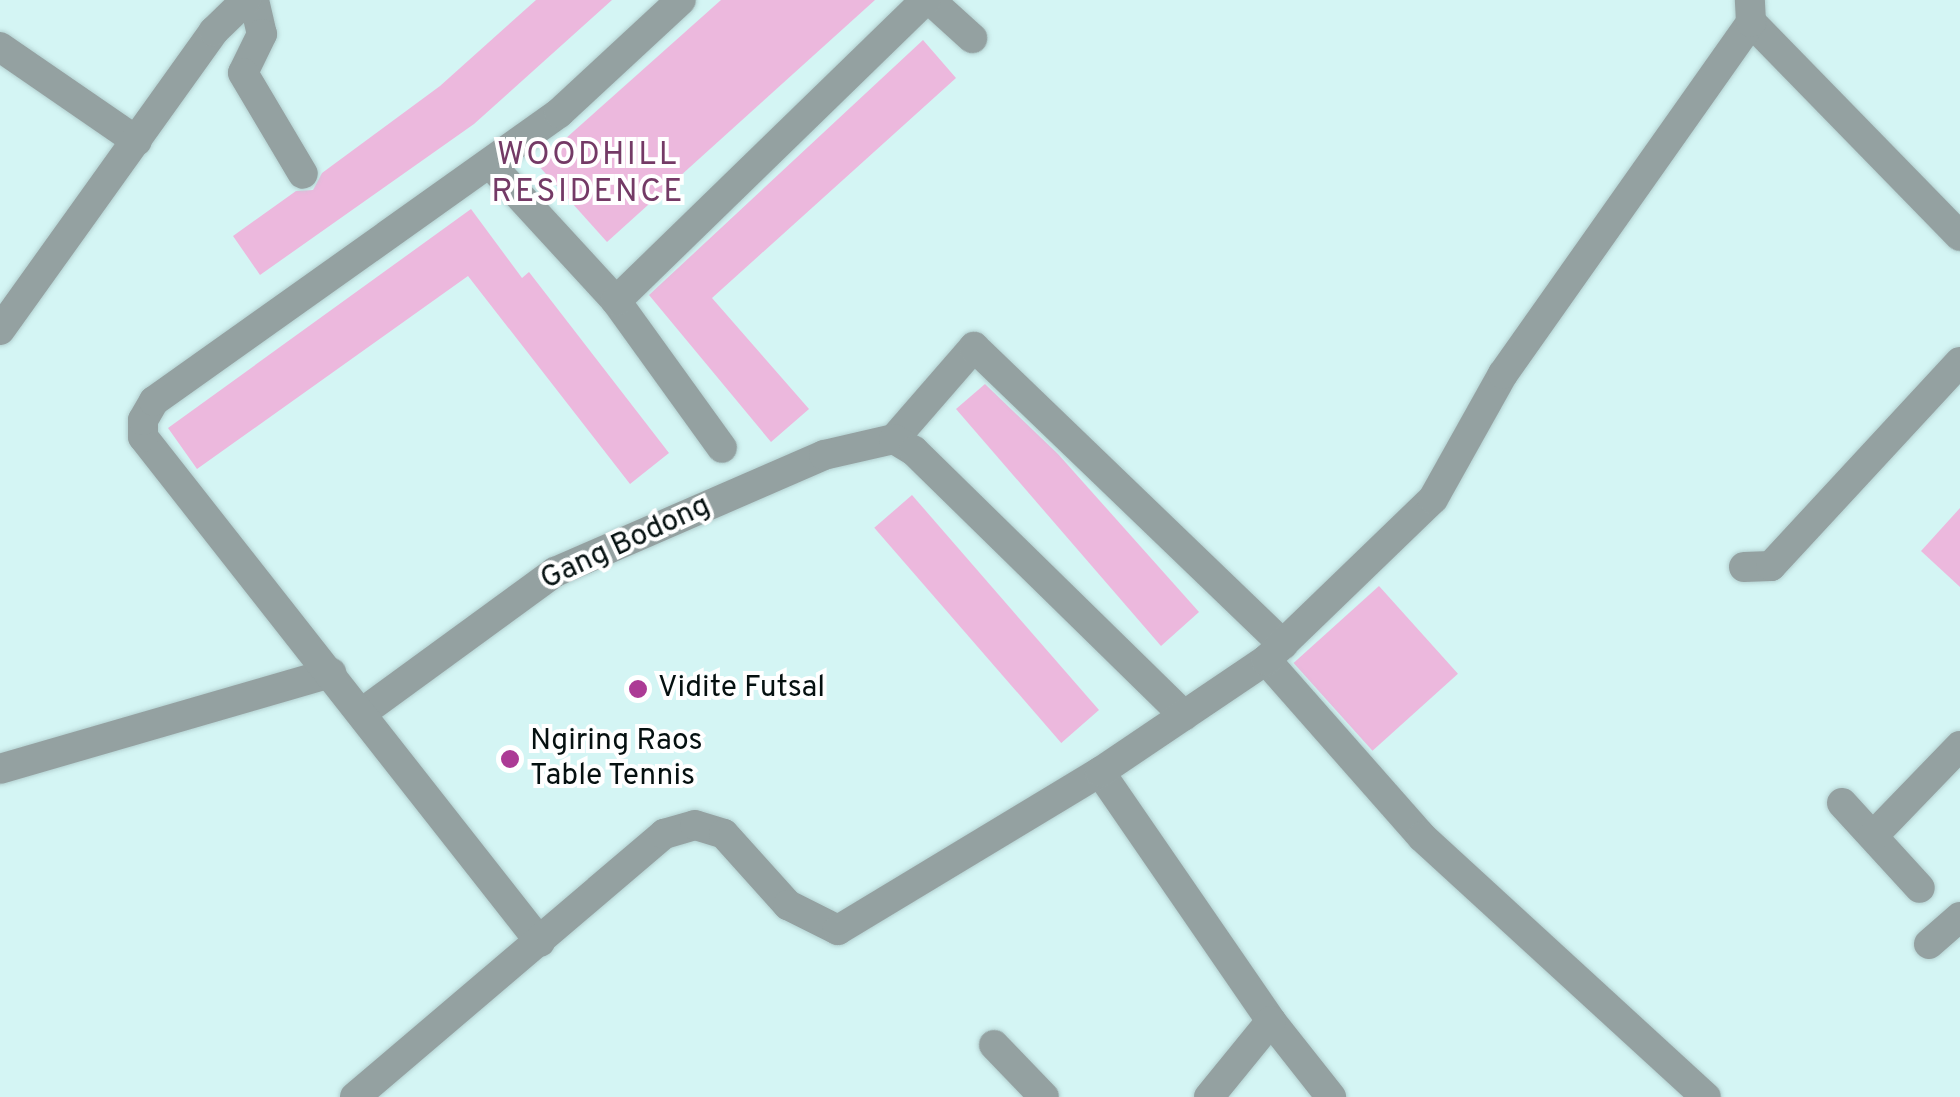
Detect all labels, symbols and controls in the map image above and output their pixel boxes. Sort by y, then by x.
district label: WOODHILL RESIDENCE [491,138,685,213]
street label: Gang Bodong [535,489,717,599]
place label: Vidite Futsal [658,671,825,707]
marker: Vidite Futsal [627,678,649,700]
place label: Ngiring Raos Table Tennis [530,724,703,794]
marker: Ngiring Raos Table Tennis [499,748,521,770]

